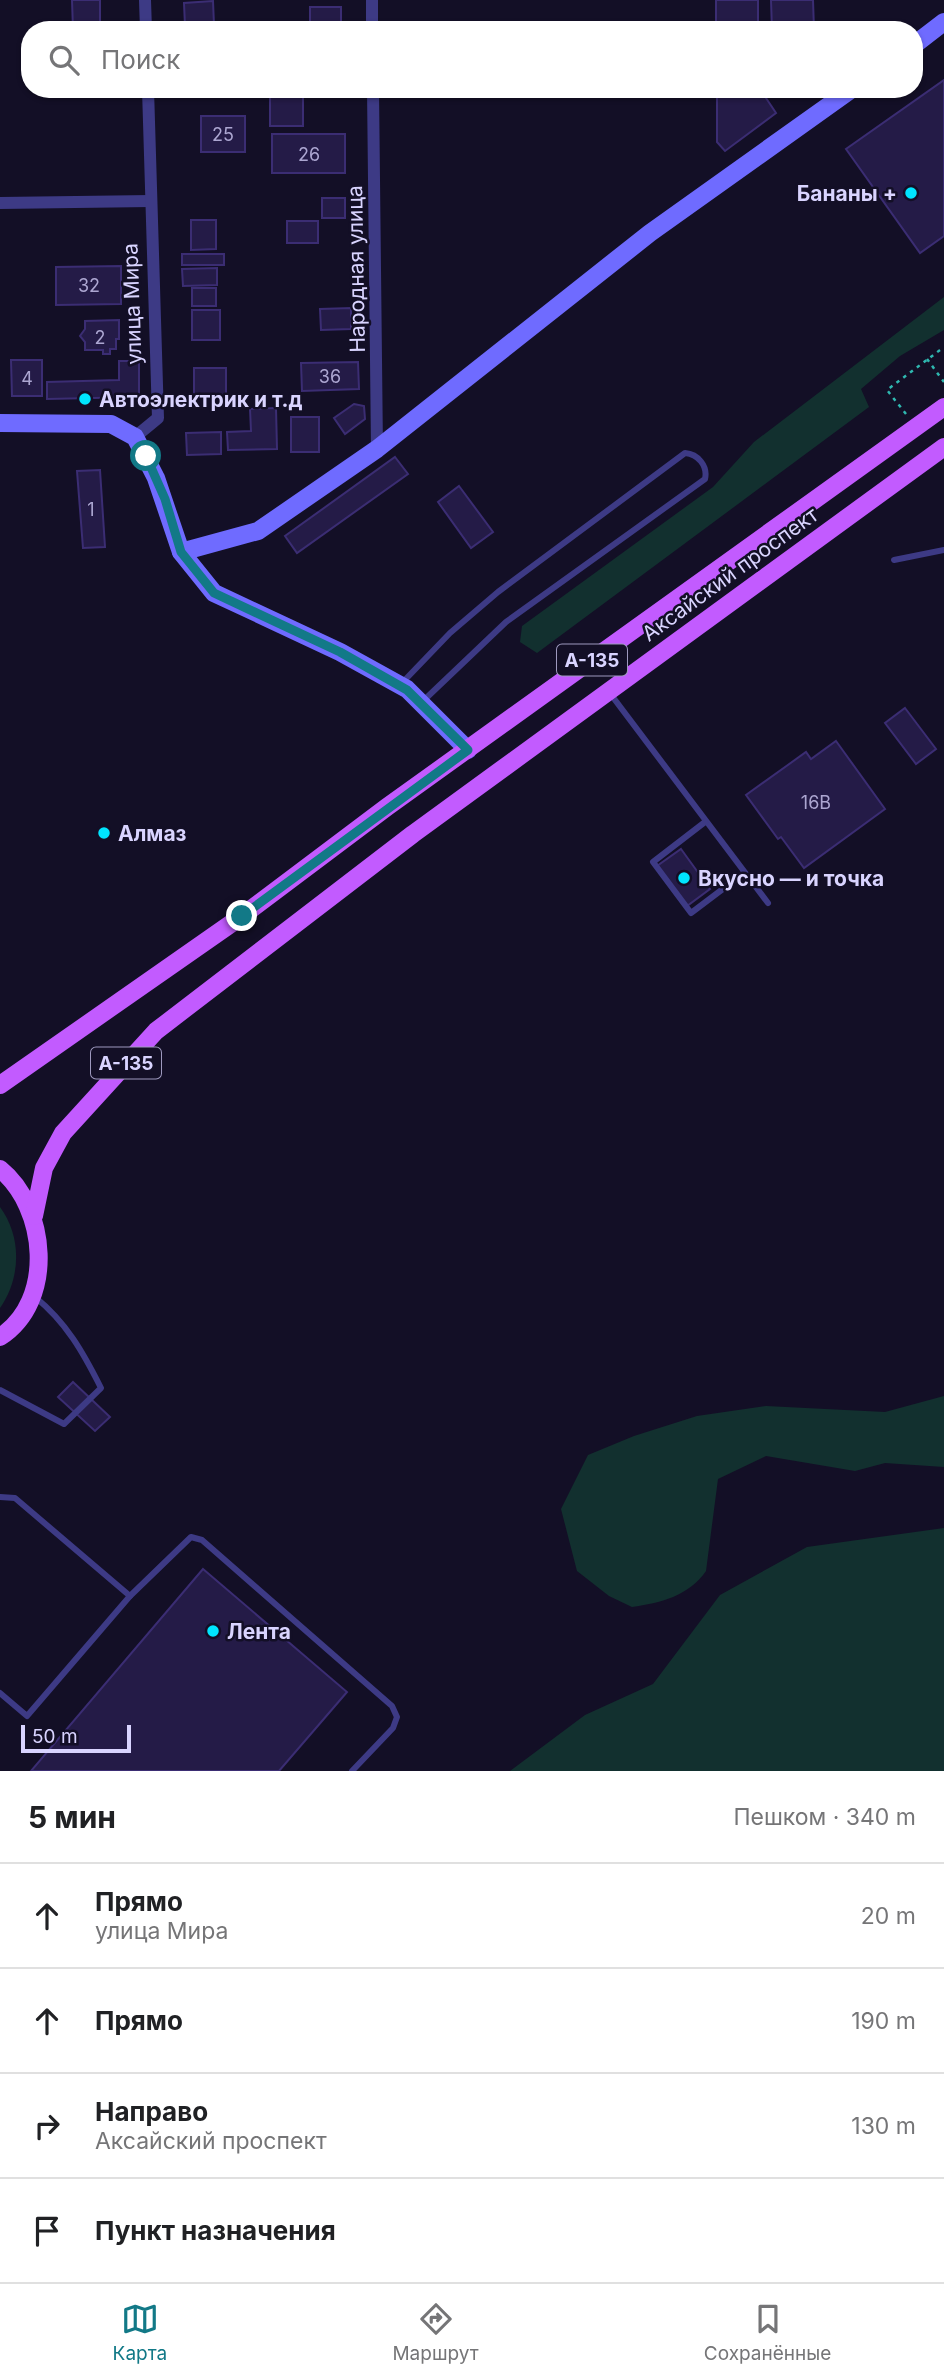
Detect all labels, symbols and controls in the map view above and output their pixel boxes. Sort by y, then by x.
search box [21,21,923,98]
icon: search [45,41,83,79]
text: Поиск [101,44,180,75]
house number: 25 [212,124,234,145]
house number: 26 [298,144,320,165]
place label: Бананы + [797,181,897,206]
street label: Народная улица [342,185,370,353]
marker: Бананы + [903,185,919,201]
street label: улица Мира [117,243,147,365]
house number: 32 [78,275,100,296]
house number: 2 [95,327,105,348]
house number: 36 [319,366,341,387]
house number: 4 [21,368,33,389]
place label: Автоэлектрик и т.д [99,387,303,412]
marker: Автоэлектрик и т.д [77,391,93,407]
route start [130,440,161,471]
house number: 1 [87,499,95,520]
street label: Аксайский проспект [637,502,823,646]
road number: А-135 [557,645,627,676]
house number: 16В [801,792,831,813]
place label: Алмаз [118,821,187,846]
marker: Алмаз [96,825,112,841]
place label: Вкусно — и точка [698,866,884,891]
marker: Вкусно — и точка [676,870,692,886]
route end [226,900,257,931]
road number: А-135 [91,1048,161,1078]
place label: Лента [227,1619,291,1644]
marker: Лента [205,1623,221,1639]
scale bar [21,1722,131,1754]
text: 50 m [32,1725,78,1748]
text: 5 мин [28,1799,116,1835]
text: Пешком · 340 m [733,1803,916,1831]
text: Прямо [95,1886,183,1917]
icon: ahead [28,1897,66,1935]
text: 20 m [861,1902,916,1930]
text: улица Мира [95,1917,228,1945]
icon: ahead [28,2002,66,2040]
text: Прямо [95,2005,183,2036]
text: 190 m [851,2007,916,2035]
text: Направо [95,2096,208,2127]
icon: right [28,2107,66,2145]
text: 130 m [851,2112,916,2140]
text: Аксайский проспект [95,2127,327,2155]
icon: arrive [28,2212,66,2250]
text: Пункт назначения [95,2215,336,2246]
tab: Карта [113,2300,167,2365]
tab: Маршрут [392,2300,479,2365]
tab: Сохранённые [704,2300,831,2365]

